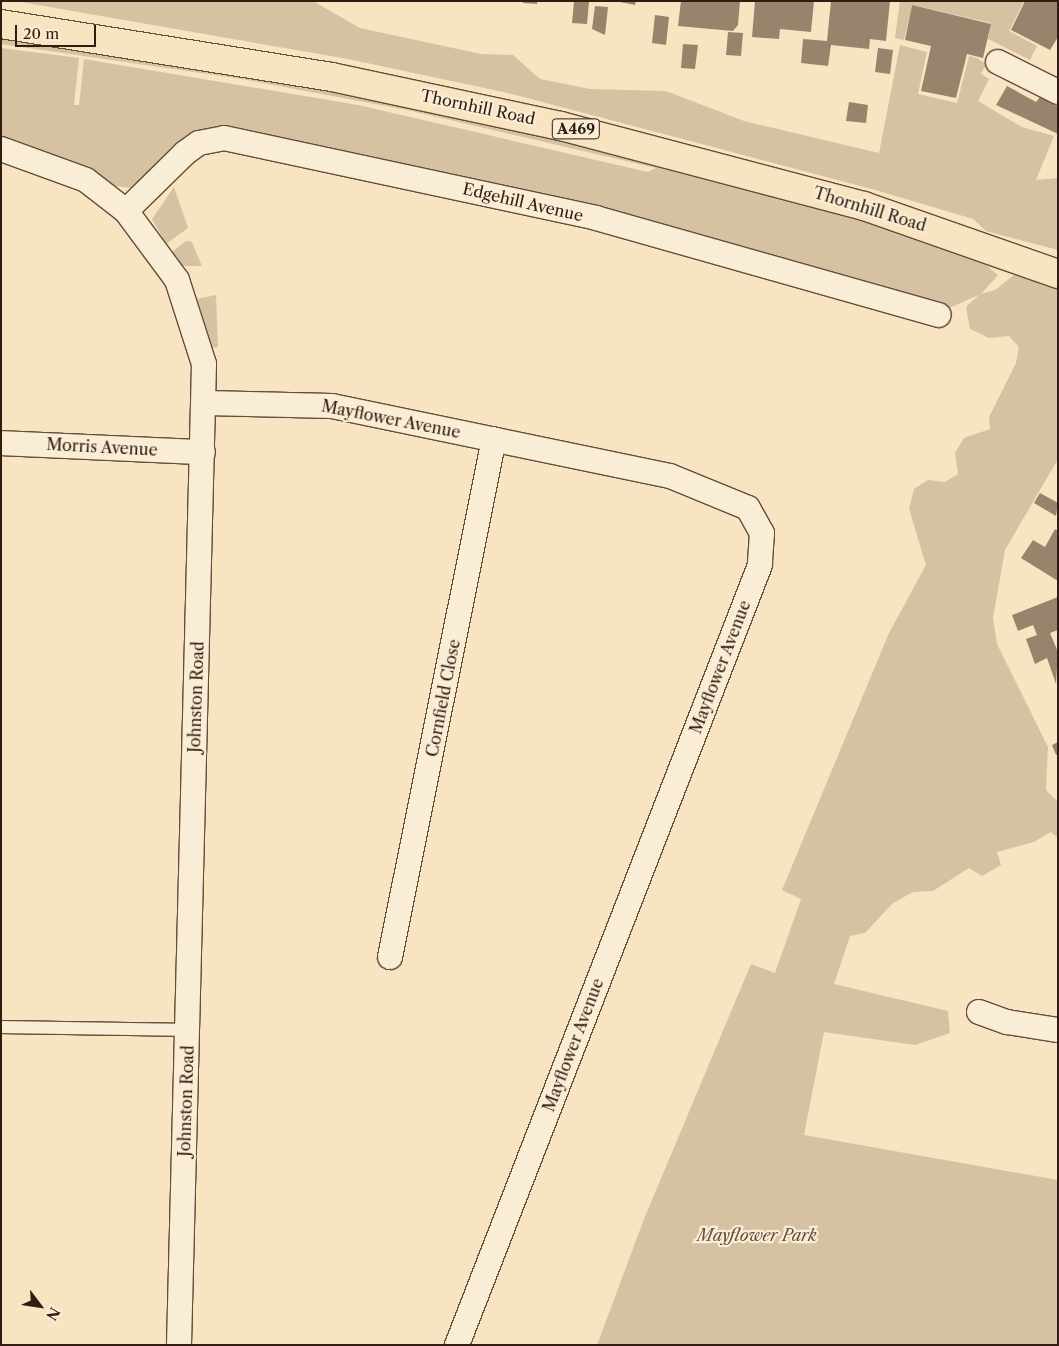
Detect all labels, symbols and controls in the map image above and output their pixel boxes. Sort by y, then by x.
scale bar [18,15,99,47]
text: 20 m [23,24,59,43]
street label: Thornhill Road [419,85,537,129]
road number: A469 [551,116,601,142]
street label: Edgehill Avenue [461,179,585,225]
street label: Thornhill Road [811,183,929,235]
street label: Mayflower Avenue [319,396,463,442]
street label: Morris Avenue [46,434,158,460]
street label: Mayflower Avenue [686,597,754,737]
street label: Cornfield Close [422,637,464,759]
street label: Johnston Road [184,641,208,753]
street label: Mayflower Avenue [539,975,607,1115]
street label: Johnston Road [174,1045,198,1157]
park label: Mayflower Park [697,1225,817,1245]
north arrow [15,1281,65,1331]
text: N [42,1304,64,1324]

